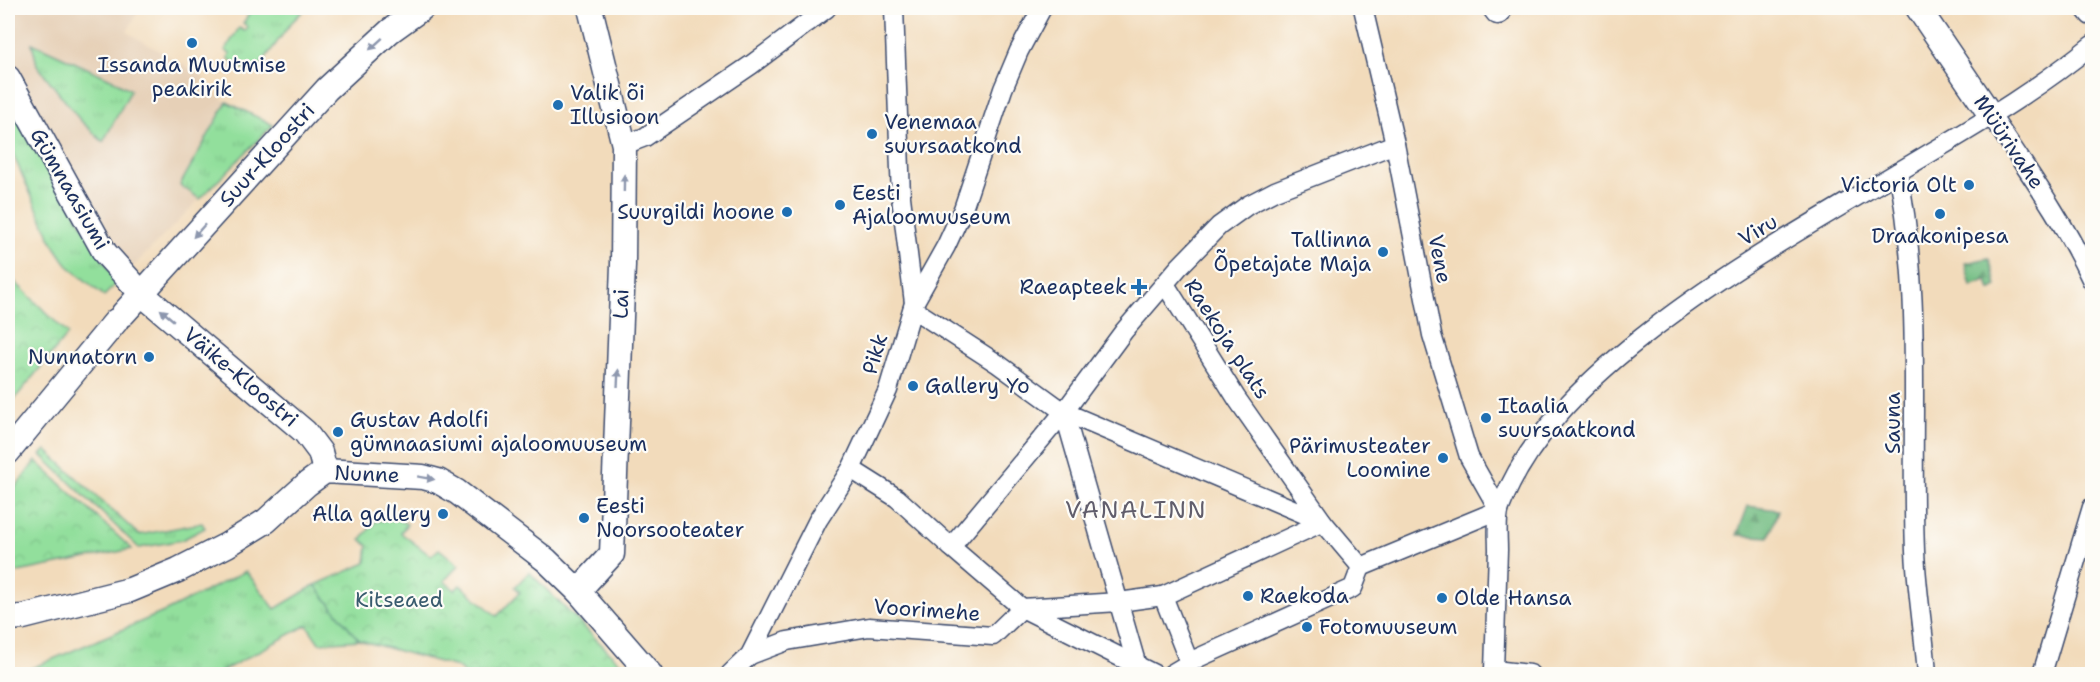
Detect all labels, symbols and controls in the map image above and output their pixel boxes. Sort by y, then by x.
marker: Issanda Muutmise peakirik [185,36,199,50]
one-way arrow [369,36,383,50]
place label: Issanda Muutmise peakirik [98,51,286,103]
place label: Valik õi Illusioon [570,79,660,131]
street label: Müürivahe [1967,90,2051,194]
street label: Suur-Kloostri [213,97,321,213]
marker: Valik õi Illusioon [551,98,565,112]
place label: Venemaa suursaatkond [884,108,1022,160]
street label: Gümnaasiumi [24,123,116,255]
marker: Venemaa suursaatkond [865,127,879,141]
place label: Victoria Olt [1840,171,1957,199]
one-way arrow [619,173,629,192]
marker: Victoria Olt [1962,178,1976,192]
place label: Eesti Ajaloomuuseum [852,179,1011,231]
place label: Suurgildi hoone [617,198,775,226]
marker: Eesti Ajaloomuuseum [833,198,847,212]
marker: Suurgildi hoone [780,205,794,219]
street label: Viru [1733,207,1783,253]
marker: Draakonipesa [1933,207,1947,221]
place label: Draakonipesa [1871,222,2009,250]
one-way arrow [193,223,206,238]
place label: Tallinna Õpetajate Maja [1213,226,1371,278]
street label: Vene [1422,232,1458,286]
marker: Tallinna Õpetajate Maja [1376,245,1390,259]
place label: Raeapteek [1019,273,1127,301]
street label: Raekoja plats [1178,273,1276,405]
marker: Raeapteek [1132,280,1146,294]
street label: Lai [606,288,636,320]
one-way arrow [159,308,175,321]
street label: Väike-Kloostri [178,321,304,433]
street label: Pikk [856,330,894,378]
place label: Nunnatorn [28,343,137,371]
marker: Nunnatorn [142,350,156,364]
one-way arrow [614,368,623,387]
place label: Gallery Yo [925,372,1030,400]
marker: Gallery Yo [906,379,920,393]
place label: Itaalia suursaatkond [1498,392,1636,444]
street label: Sauna [1879,392,1907,454]
place label: Gustav Adolfi gümnaasiumi ajaloomuuseum [350,406,647,458]
marker: Itaalia suursaatkond [1479,411,1493,425]
marker: Gustav Adolfi gümnaasiumi ajaloomuuseum [331,425,345,439]
place label: Pärimusteater Loomine [1289,432,1431,484]
marker: Pärimusteater Loomine [1436,451,1450,465]
street label: Nunne [334,459,400,489]
one-way arrow [416,474,435,483]
place label: Eesti Noorsooteater [596,492,744,544]
district label: VANALINN [1065,494,1207,526]
place label: Alla gallery [312,500,431,528]
marker: Alla gallery [436,507,450,521]
marker: Eesti Noorsooteater [577,511,591,525]
place label: Raekoda [1260,582,1349,610]
place label: Olde Hansa [1454,584,1572,612]
park label: Kitseaed [355,586,443,614]
marker: Raekoda [1241,589,1255,603]
marker: Olde Hansa [1435,591,1449,605]
street label: Voorimehe [873,592,981,628]
place label: Fotomuuseum [1319,613,1457,641]
marker: Fotomuuseum [1300,620,1314,634]

